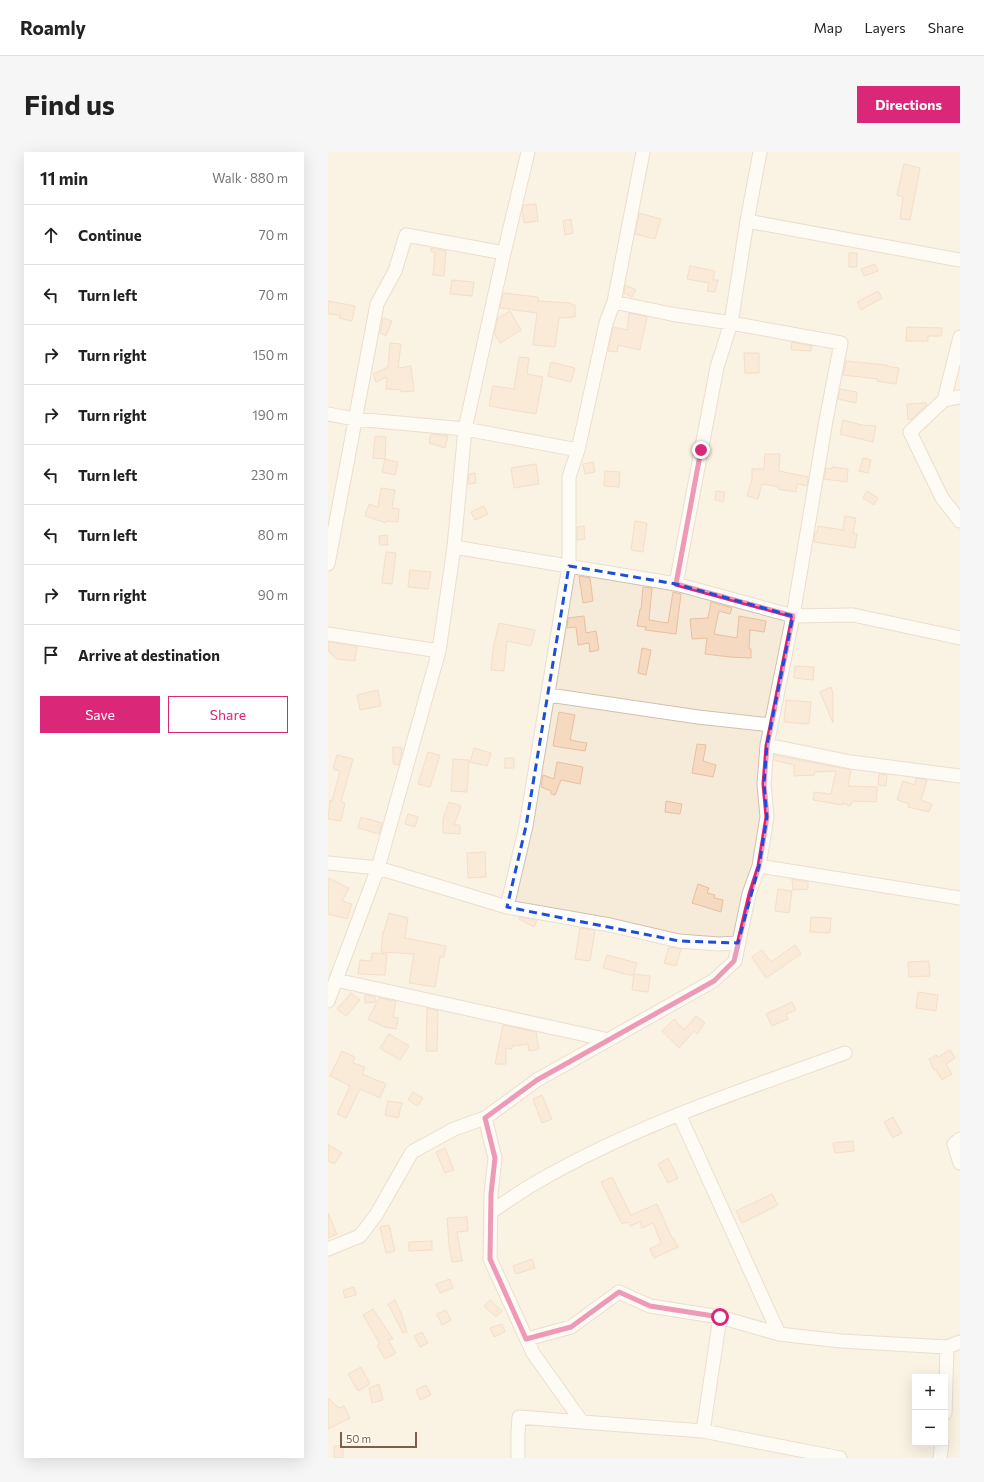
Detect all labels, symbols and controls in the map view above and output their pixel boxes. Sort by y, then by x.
text: Roamly [20,16,86,39]
text: Map [814,19,842,36]
text: Layers [864,19,906,36]
text: Share [928,19,964,36]
button: Directions [857,86,960,123]
text: Find us [24,87,115,121]
text: 11 min [40,168,88,189]
text: Walk · 880 m [212,170,288,186]
icon: ahead [40,224,62,246]
text: Continue [78,226,142,244]
text: 70 m [259,227,288,243]
icon: left [40,284,62,306]
text: Turn left [78,286,137,304]
text: 70 m [259,287,288,303]
icon: right [40,344,62,366]
text: Turn right [78,346,147,364]
text: 150 m [253,347,288,363]
icon: right [40,404,62,426]
text: Turn right [78,406,147,424]
text: 190 m [252,407,288,423]
route end [692,441,710,459]
icon: left [40,464,62,486]
text: Turn left [78,466,137,484]
text: 230 m [251,467,288,483]
icon: left [40,524,62,546]
text: Turn left [78,526,137,544]
text: 80 m [258,527,288,543]
icon: right [40,584,62,606]
text: Turn right [78,586,147,604]
text: 90 m [258,587,288,603]
icon: arrive [40,644,62,666]
text: Arrive at destination [78,646,220,664]
button: Save [40,696,160,733]
button: Share [168,696,288,733]
route start [711,1308,729,1326]
map controls [912,1374,948,1446]
button: + [912,1374,948,1410]
button: − [912,1410,948,1446]
scale bar [340,1430,417,1449]
text: 50 m [346,1432,371,1445]

